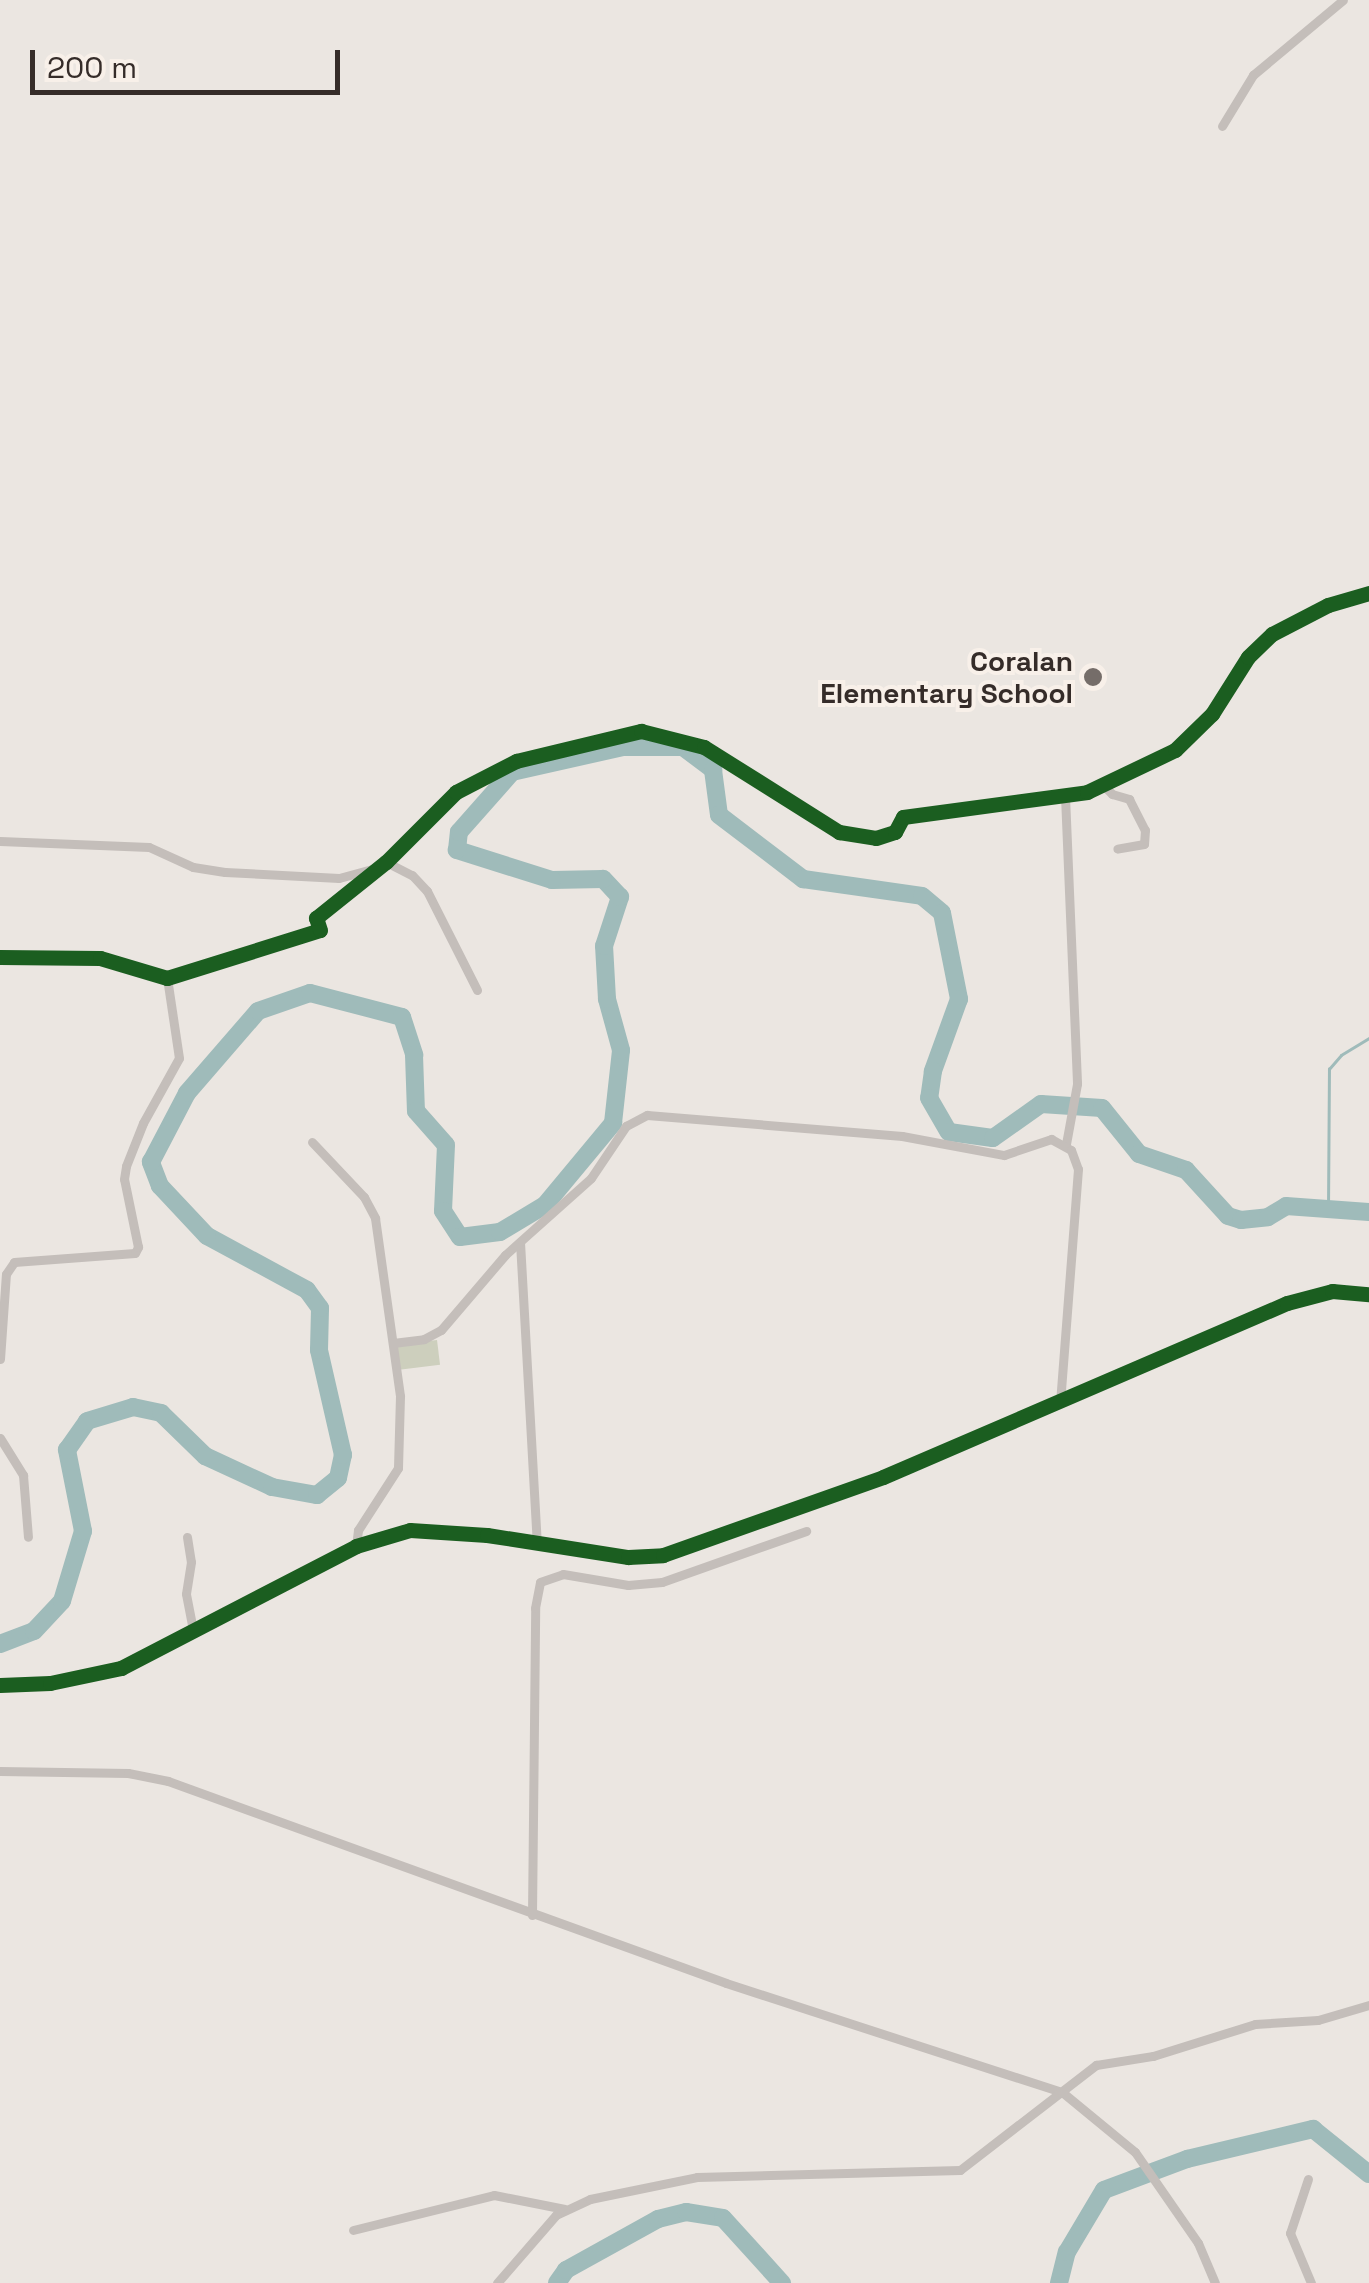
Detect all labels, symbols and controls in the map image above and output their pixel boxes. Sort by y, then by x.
scale bar [35,30,345,92]
text: 200 m [47,48,137,87]
place label: Coralan Elementary School [820,644,1073,710]
marker: Coralan Elementary School [1082,666,1104,688]

